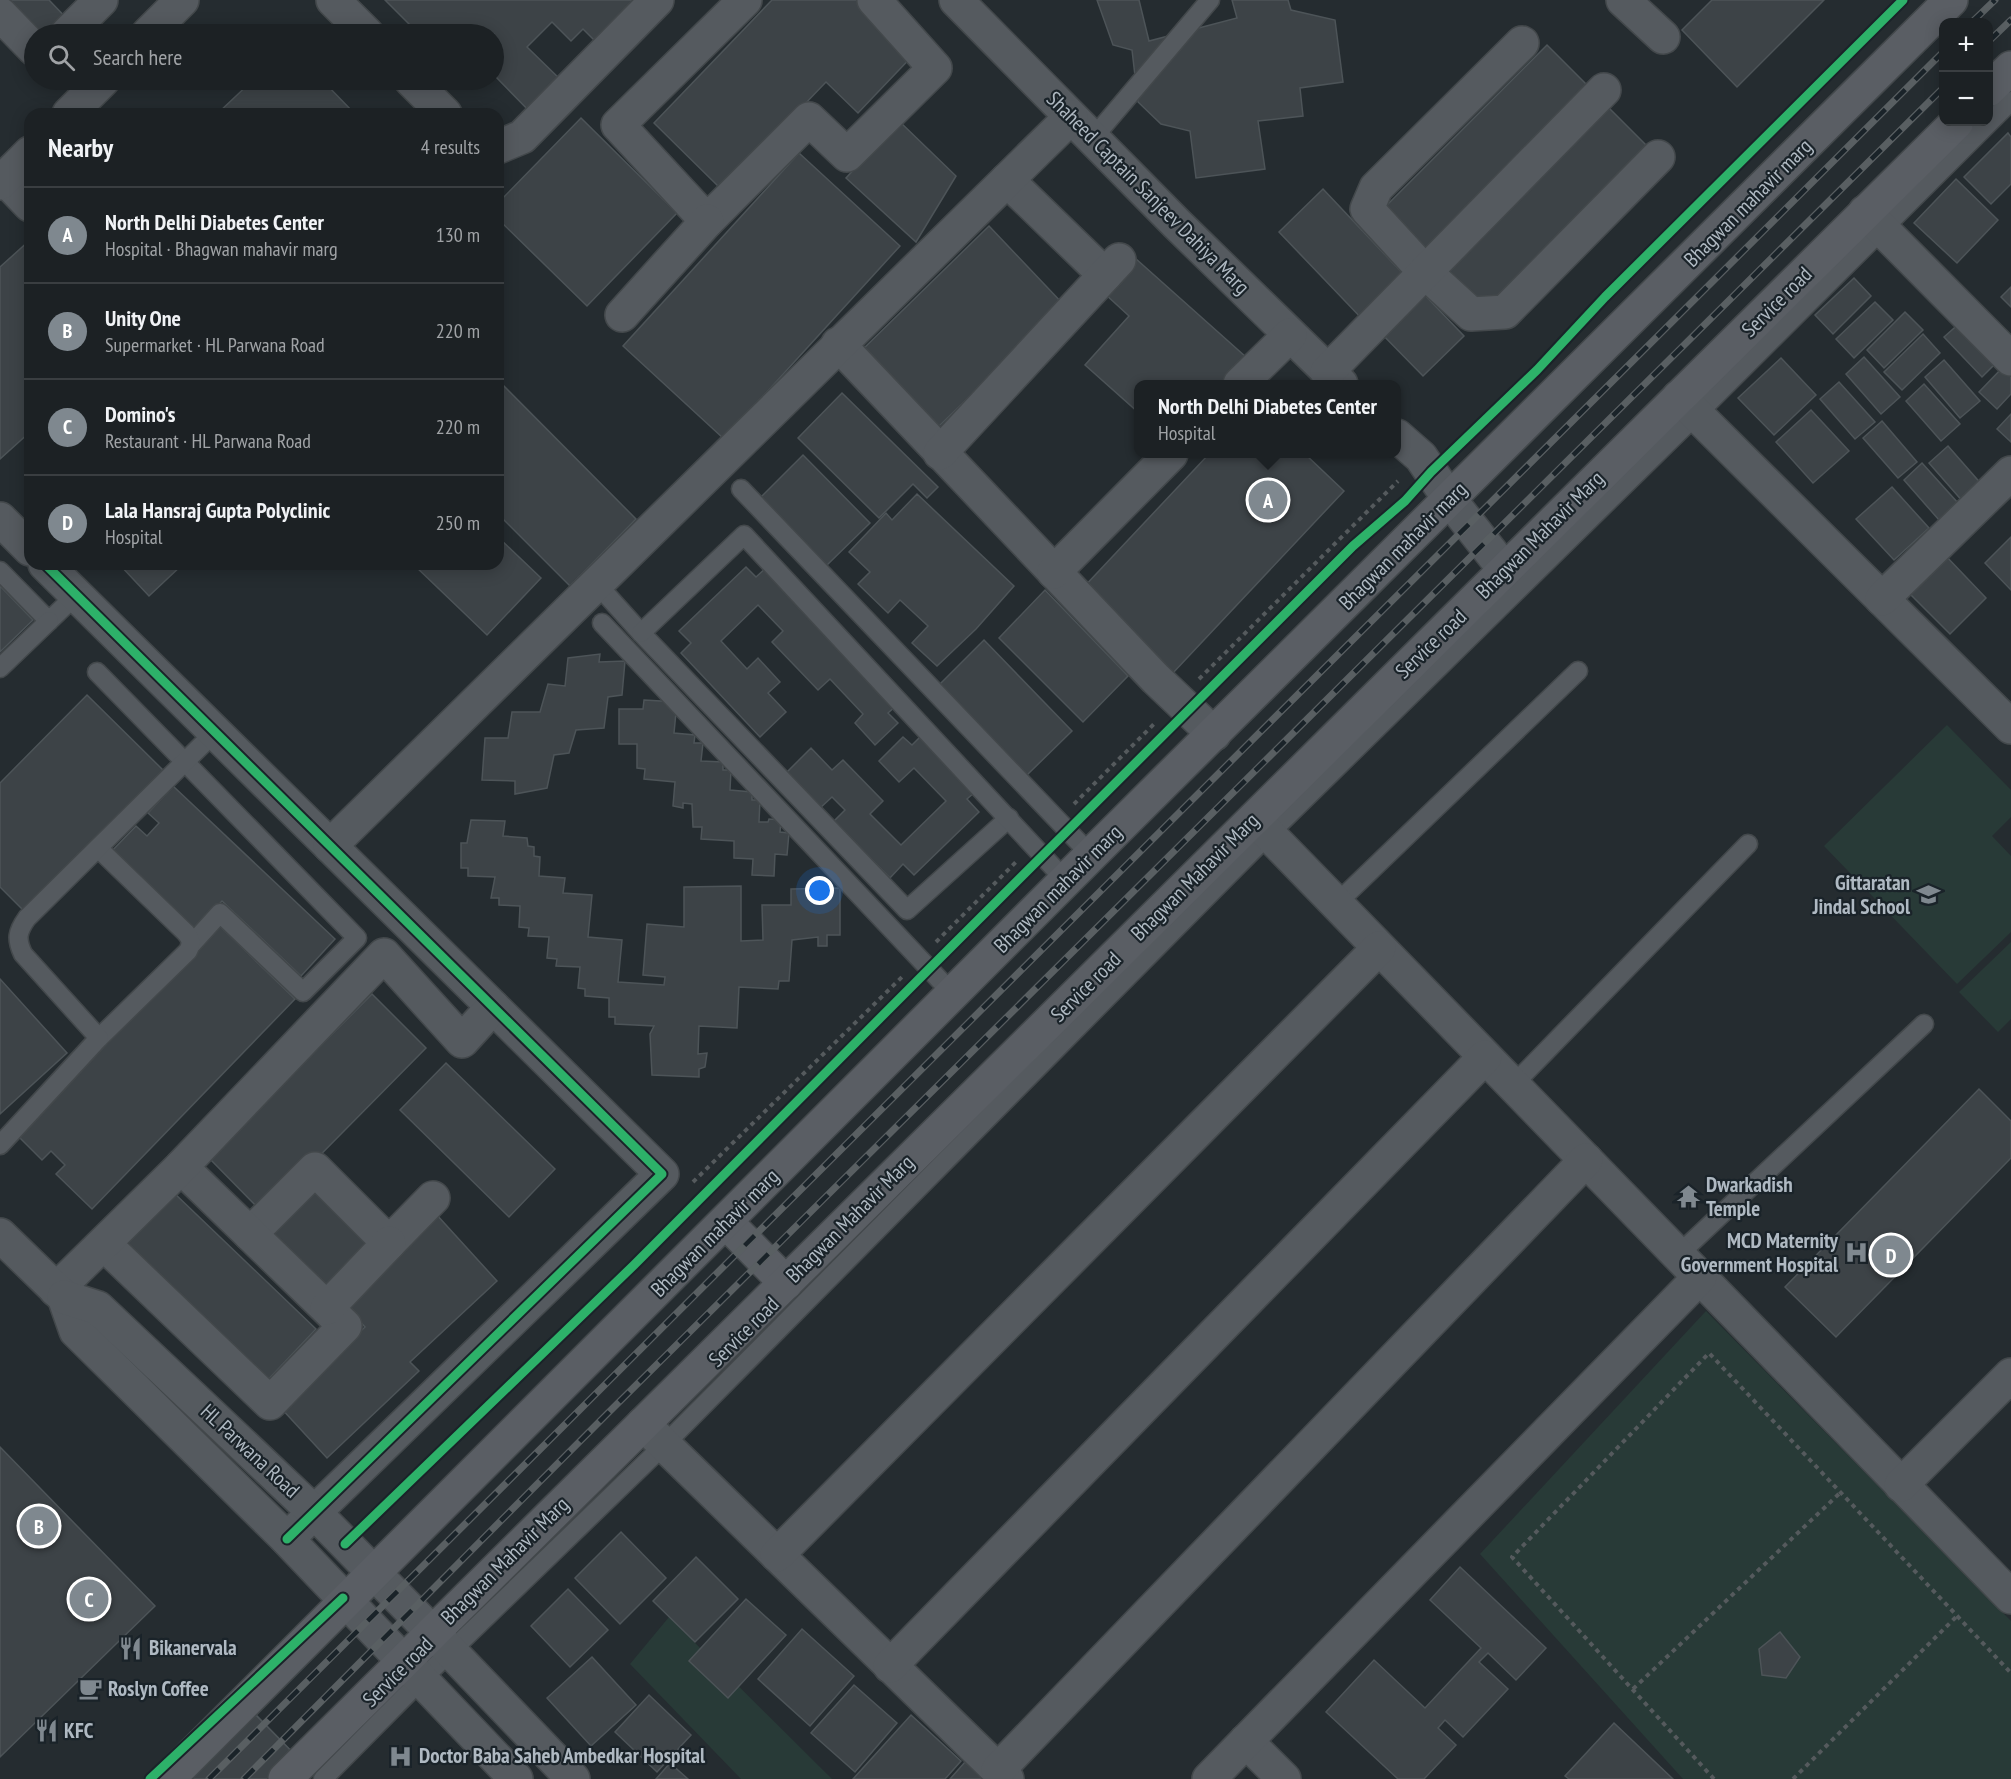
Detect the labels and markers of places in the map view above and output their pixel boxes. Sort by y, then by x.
pin: A [1248,478,1288,522]
place label: Gittaratan Jindal School [1812,869,1911,920]
school or university icon: Gittaratan Jindal School [1915,882,1941,908]
place label: Dwarkadish Temple [1706,1171,1793,1222]
temple icon: Dwarkadish Temple [1675,1184,1701,1210]
place label: MCD Maternity Government Hospital [1681,1227,1839,1278]
pin: D [1872,1232,1910,1278]
hospital icon: MCD Maternity Government Hospital [1843,1240,1869,1266]
pin: B [20,1504,58,1549]
pin: C [70,1576,109,1622]
place label: Bikanervala [149,1634,237,1661]
restaurant icon: Bikanervala [118,1635,144,1661]
place label: Roslyn Coffee [108,1675,209,1702]
cafe icon: Roslyn Coffee [77,1676,103,1702]
place label: KFC [64,1717,94,1744]
restaurant icon: KFC [33,1718,59,1744]
place label: Doctor Baba Saheb Ambedkar Hospital [419,1742,706,1769]
hospital icon: Doctor Baba Saheb Ambedkar Hospital [388,1743,414,1769]

